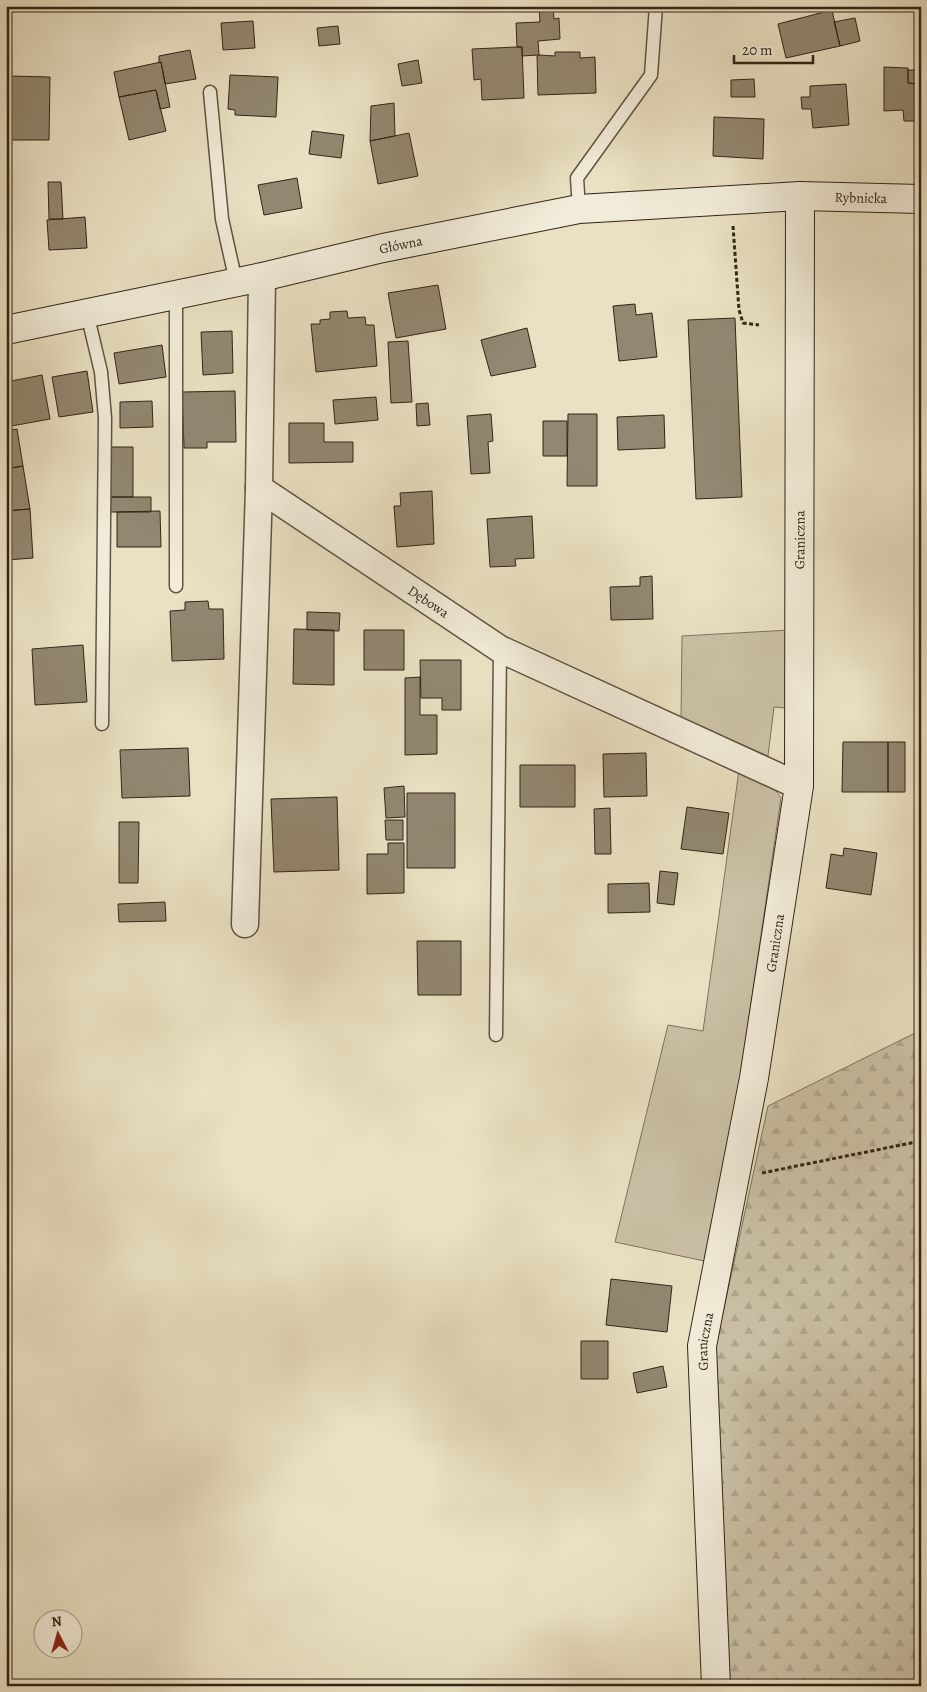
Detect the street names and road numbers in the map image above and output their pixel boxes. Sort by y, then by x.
street label: Rybnicka [834,188,888,208]
street label: Główna [378,231,425,259]
street label: Graniczna [790,510,809,569]
street label: Dębowa [404,581,453,623]
street label: Graniczna [761,912,789,974]
street label: Graniczna [693,1310,718,1371]

